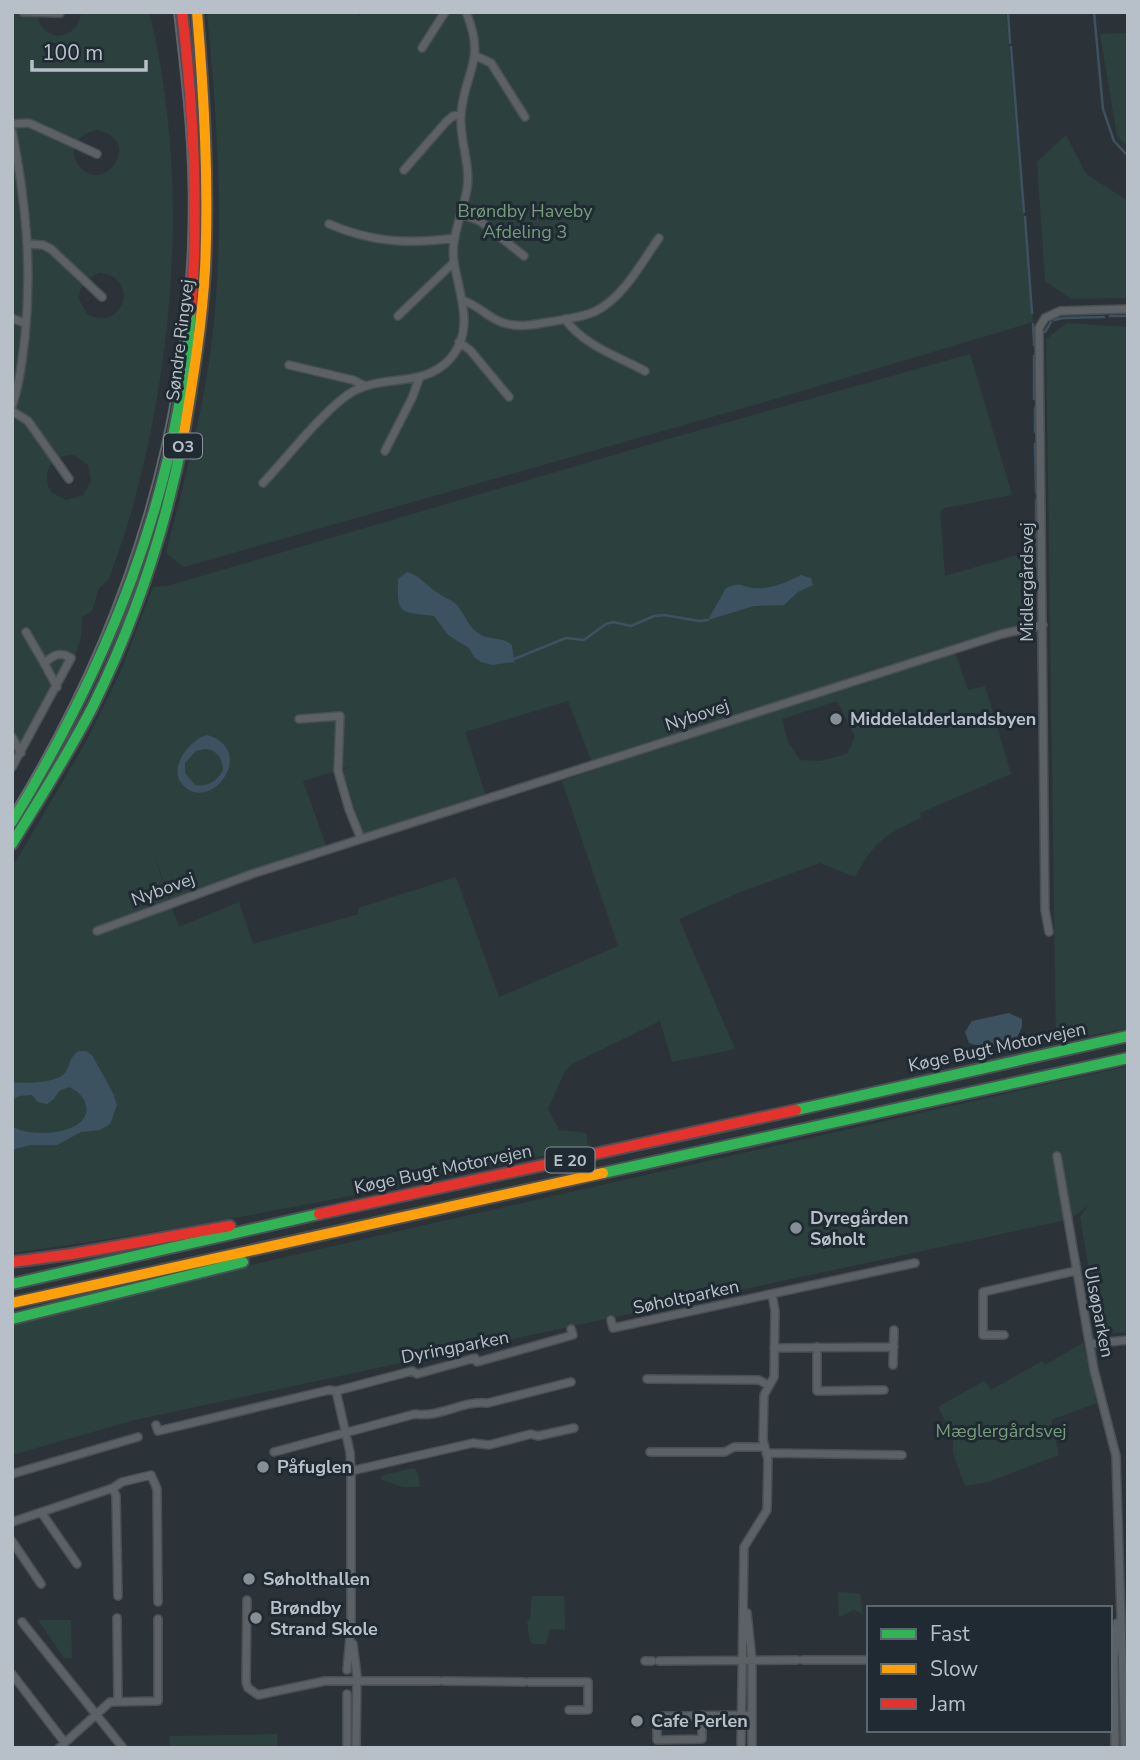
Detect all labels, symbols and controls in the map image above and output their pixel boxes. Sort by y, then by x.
scale bar [32,28,145,72]
text: 100 m [42,39,103,67]
park label: Brøndby Haveby Afdeling 3 [458,199,593,244]
street label: Søndre Ringvej [161,278,199,402]
road number: O3 [164,434,202,458]
street label: Midlergårdsvej [1015,522,1039,642]
street label: Nybovej [662,693,732,737]
place label: Middelalderlandsbyen [850,707,1036,731]
marker: Middelalderlandsbyen [828,711,844,727]
street label: Nybovej [128,866,198,912]
street label: Køge Bugt Motorvejen [906,1016,1088,1078]
street label: Køge Bugt Motorvejen [352,1138,534,1200]
road number: E 20 [546,1148,594,1172]
place label: Dyregården Søholt [810,1206,909,1251]
marker: Dyregården Søholt [788,1220,804,1236]
street label: Ulsøparken [1078,1265,1120,1359]
street label: Søholtparken [631,1274,741,1320]
street label: Dyringparken [399,1325,511,1369]
park label: Mæglergårdsvej [936,1419,1066,1443]
place label: Påfuglen [277,1455,352,1479]
marker: Påfuglen [255,1459,271,1475]
place label: Søholthallen [263,1567,370,1591]
marker: Søholthallen [241,1571,257,1587]
place label: Brøndby Strand Skole [270,1596,378,1641]
legend [867,1606,1112,1732]
marker: Brøndby Strand Skole [248,1610,264,1626]
text: Fast [930,1620,970,1648]
text: Slow [930,1655,979,1683]
text: Jam [929,1690,966,1718]
place label: Cafe Perlen [651,1709,748,1733]
marker: Cafe Perlen [629,1713,645,1729]

